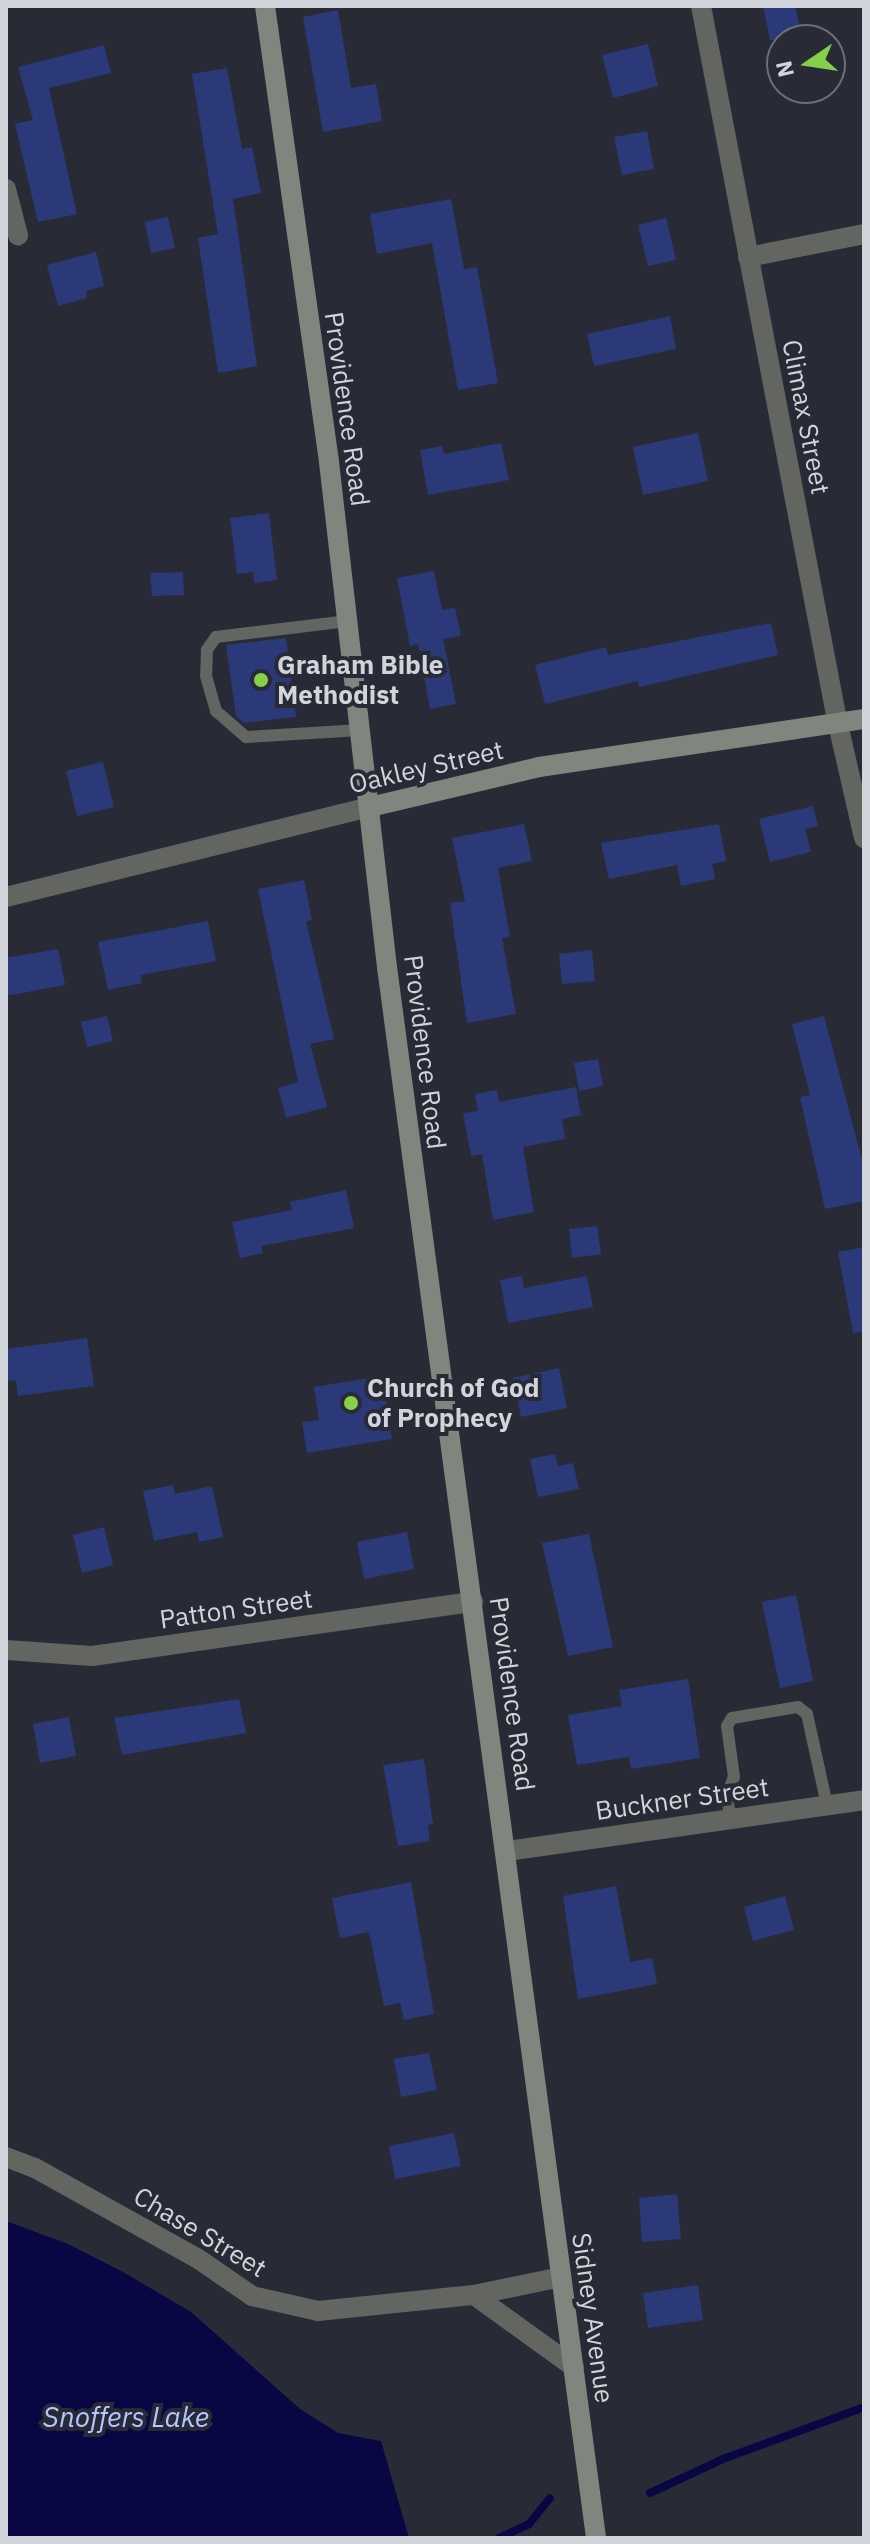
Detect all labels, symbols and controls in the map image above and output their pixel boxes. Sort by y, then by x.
north arrow [766,24,846,104]
text: N [768,58,800,80]
street label: Providence Road [318,310,376,508]
street label: Climax Street [776,337,836,497]
place label: Graham Bible Methodist [277,649,443,710]
marker: Graham Bible Methodist [252,671,270,689]
street label: Oakley Street [346,734,506,800]
street label: Providence Road [398,953,452,1151]
place label: Church of God of Prophecy [367,1372,540,1434]
marker: Church of God of Prophecy [342,1394,360,1412]
street label: Patton Street [158,1583,314,1635]
street label: Providence Road [483,1595,541,1793]
street label: Buckner Street [593,1771,771,1827]
street label: Chase Street [128,2180,272,2284]
street label: Sidney Avenue [566,2231,620,2405]
water label: Snoffers Lake [43,2400,209,2434]

